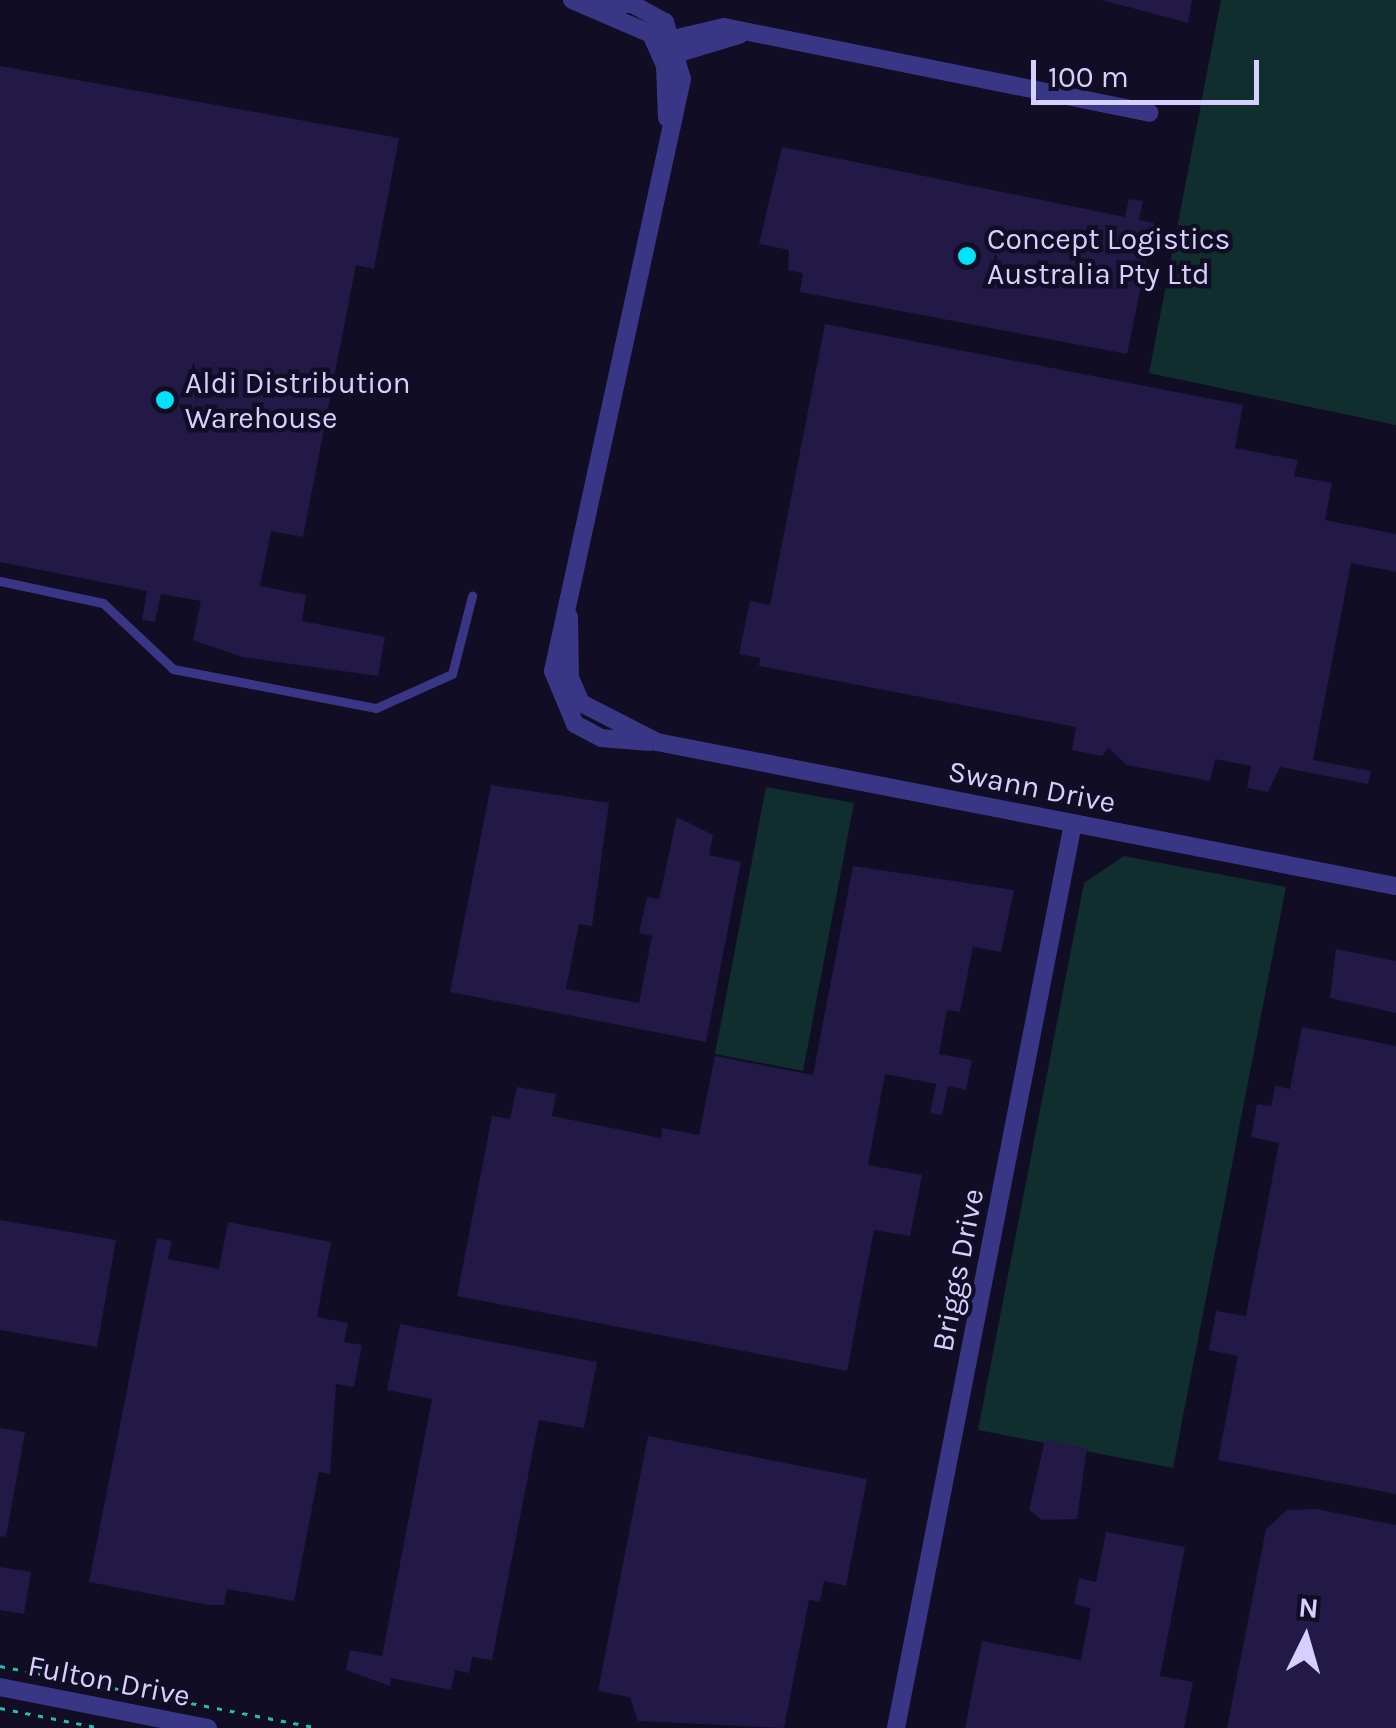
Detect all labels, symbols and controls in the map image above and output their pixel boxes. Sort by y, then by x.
scale bar [1036,40,1264,102]
text: 100 m [1048,59,1129,95]
place label: Concept Logistics Australia Pty Ltd [987,221,1230,292]
marker: Concept Logistics Australia Pty Ltd [956,245,978,267]
place label: Aldi Distribution Warehouse [185,365,411,436]
marker: Aldi Distribution Warehouse [154,389,176,411]
street label: Swann Drive [945,753,1119,821]
street label: Briggs Drive [925,1185,991,1355]
north arrow [1256,1588,1356,1688]
text: N [1297,1590,1320,1625]
street label: Fulton Drive [25,1648,193,1714]

